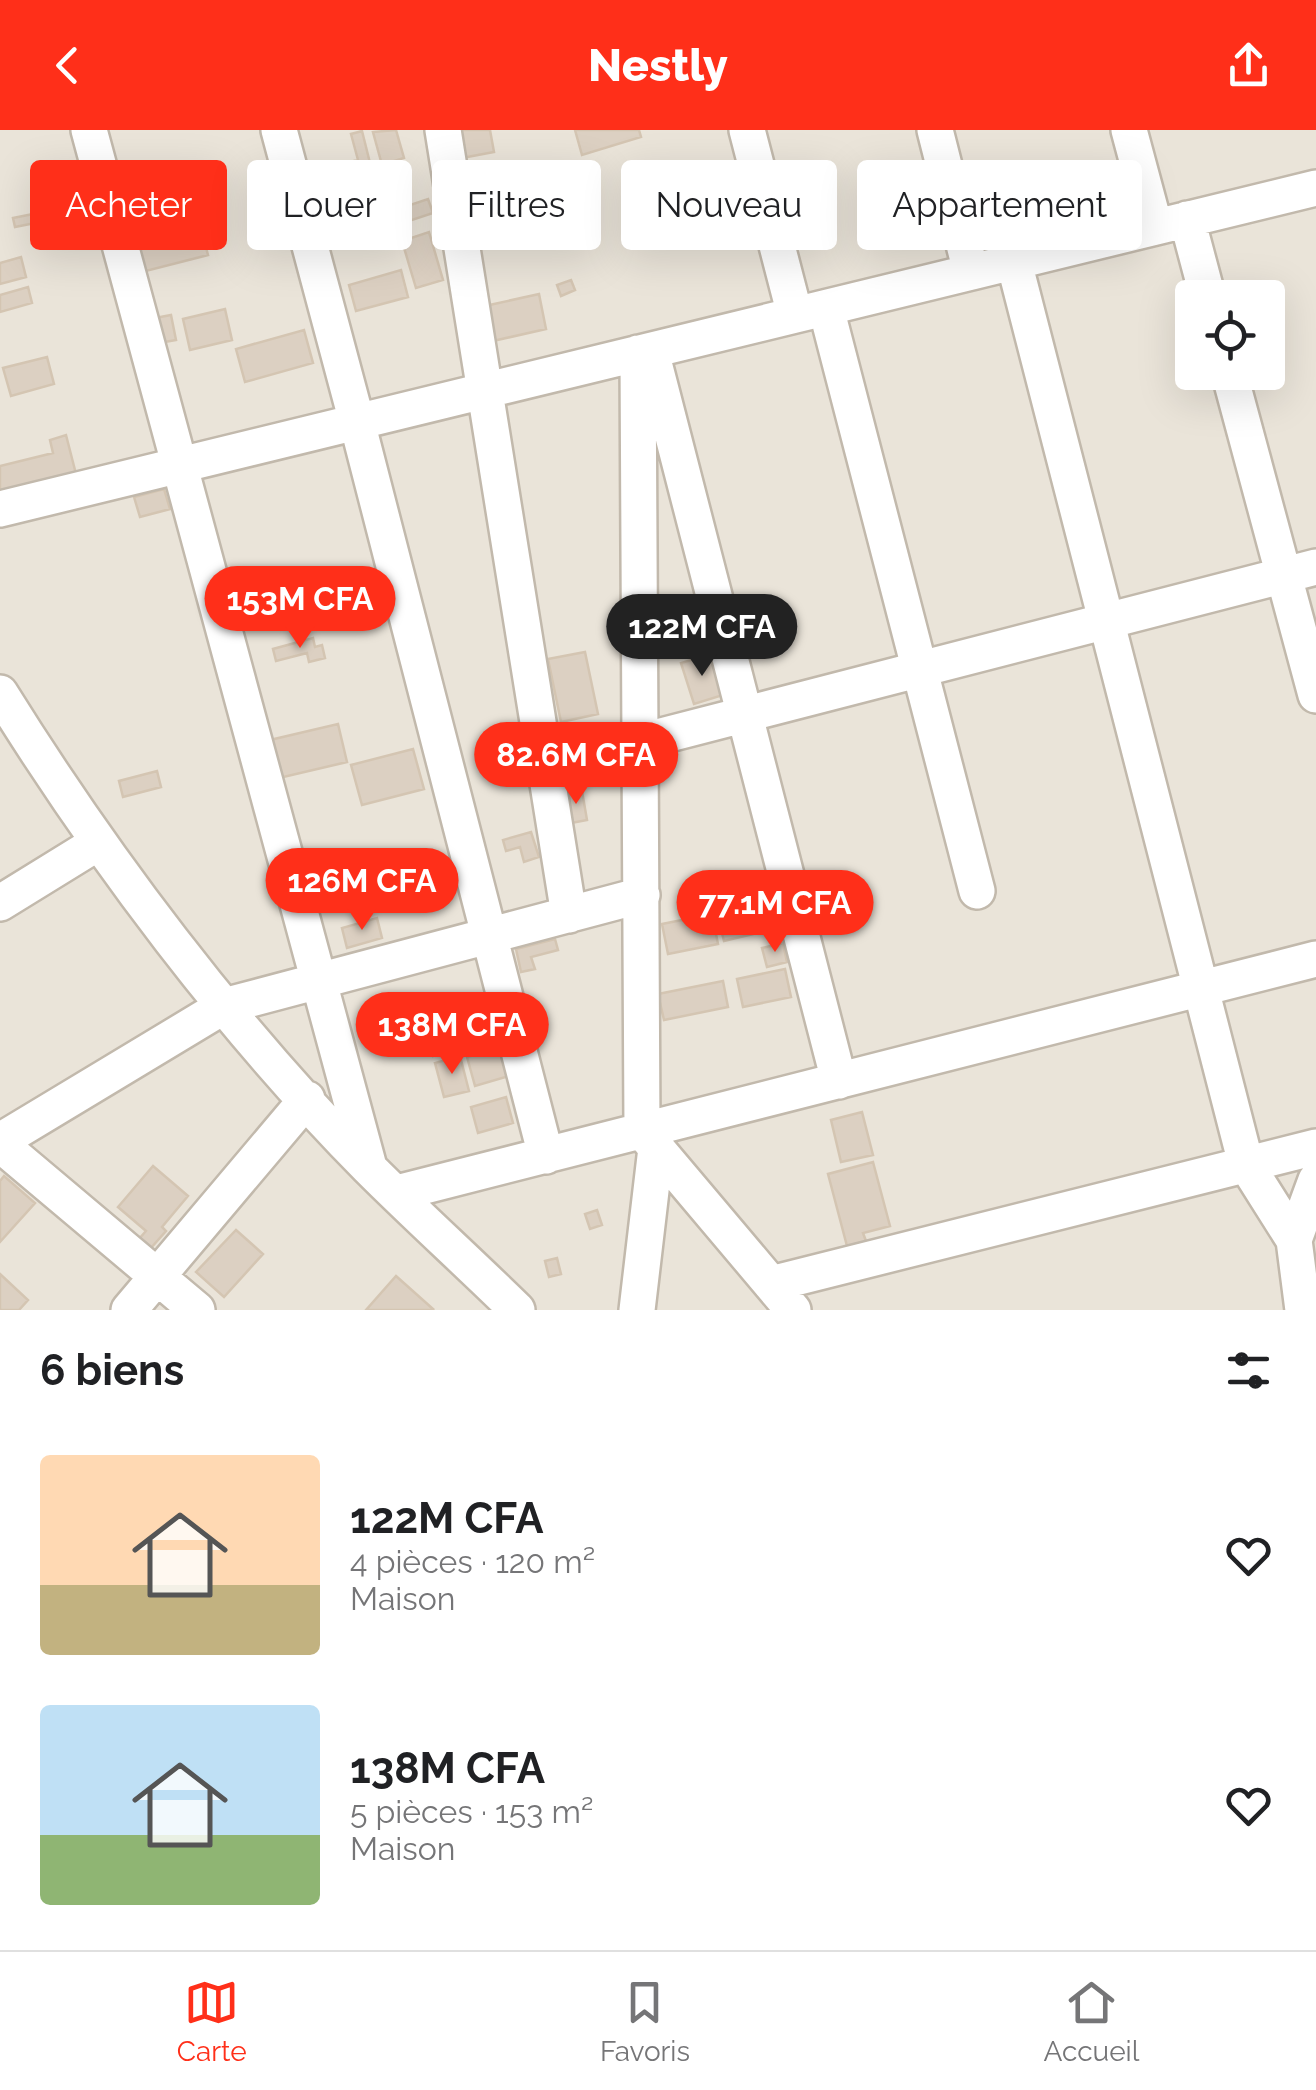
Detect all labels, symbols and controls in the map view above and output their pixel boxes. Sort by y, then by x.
icon: back [40,38,95,93]
icon: share [1221,38,1276,93]
text: Nestly [588,39,728,92]
chip: Acheter [30,160,227,250]
chip: Louer [247,160,412,250]
chip: Filtres [432,160,601,250]
chip: Nouveau [621,160,837,250]
chip: Appartement [857,160,1142,250]
map controls [1175,280,1285,390]
button: locate [1175,280,1285,390]
pin: 153M CFA [197,566,403,651]
text: 153M CFA [227,580,373,617]
pin: 122M CFA [599,594,805,679]
text: 122M CFA [628,608,776,645]
pin: 82.6M CFA [462,722,690,807]
text: 82.6M CFA [496,736,656,773]
pin: 126M CFA [259,848,465,933]
text: 126M CFA [288,862,436,899]
pin: 77.1M CFA [661,870,889,955]
text: 77.1M CFA [699,884,851,921]
pin: 138M CFA [349,992,555,1077]
text: 138M CFA [378,1006,526,1043]
icon: filters [1221,1343,1276,1398]
text: 6 biens [40,1346,184,1395]
text: 122M CFA [350,1494,544,1543]
icon: home [120,1495,240,1615]
icon: heart [1221,1528,1276,1583]
text: 4 pièces · 120 m² [350,1543,595,1580]
text: Maison [350,1580,455,1617]
text: 138M CFA [350,1744,545,1793]
icon: home [120,1745,240,1865]
icon: heart [1221,1778,1276,1833]
text: 5 pièces · 153 m² [350,1793,593,1830]
text: Maison [350,1830,455,1867]
tab: Carte [177,1975,247,2068]
tab: Favoris [600,1975,690,2068]
tab: Accueil [1043,1975,1139,2068]

